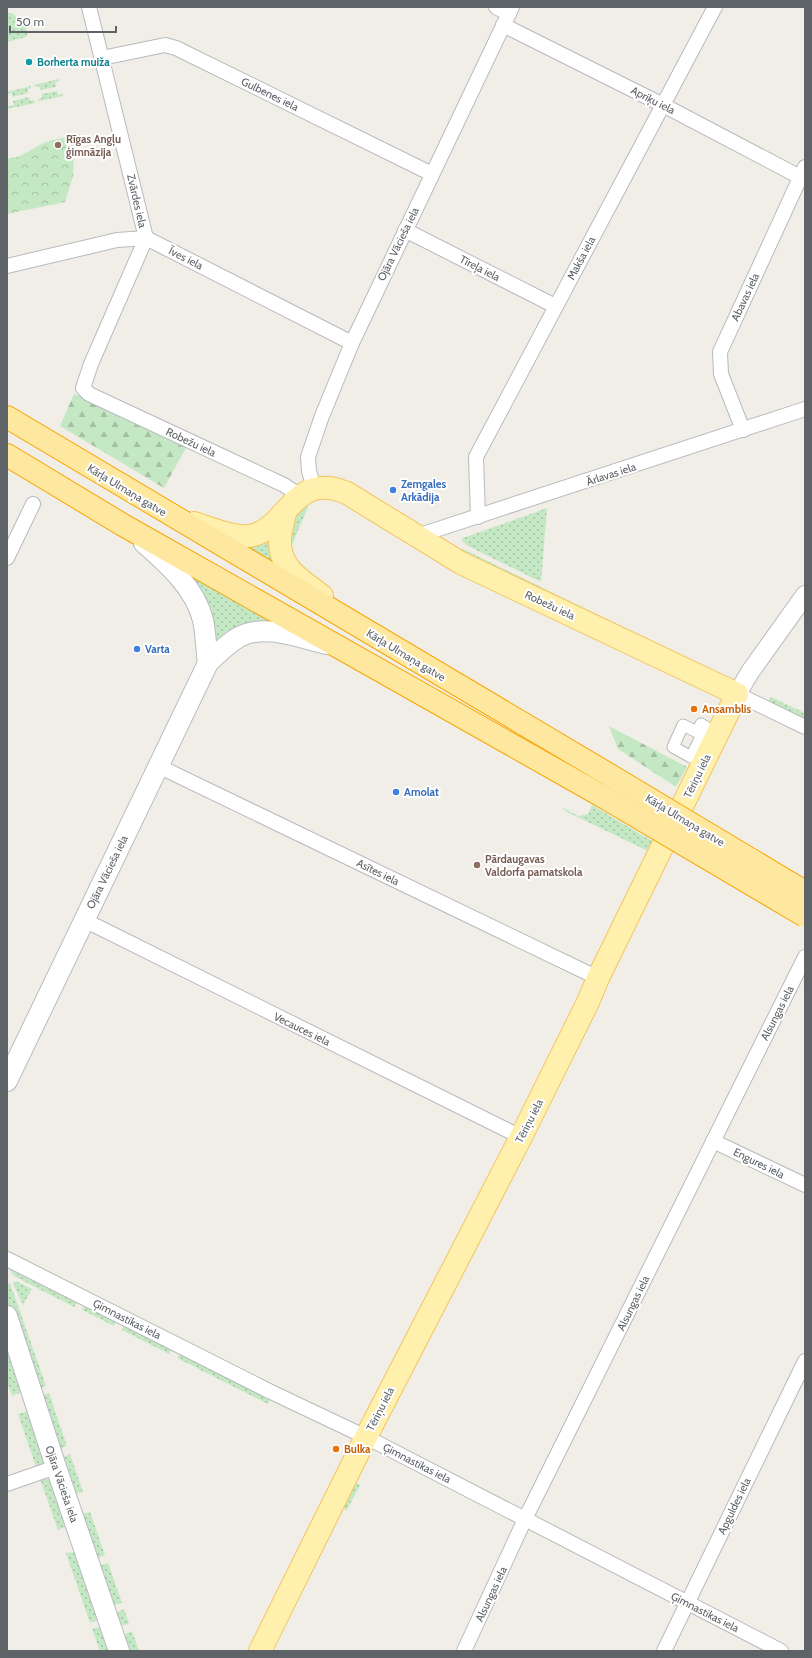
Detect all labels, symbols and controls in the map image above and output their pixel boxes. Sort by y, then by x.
scale bar [10,8,116,34]
text: 50 m [16,14,44,29]
place label: Borherta muiža [37,55,110,69]
marker: Borherta muiža [24,57,34,67]
street label: Gulbenes iela [239,74,302,114]
street label: Apriķu iela [628,83,678,118]
place label: Rīgas Angļu ģimnāzija [66,132,121,159]
marker: Rīgas Angļu ģimnāzija [53,140,63,150]
street label: Zvārdes iela [124,173,150,230]
street label: Ojāra Vācieša iela [374,204,422,283]
street label: Makša iela [564,233,599,282]
street label: Īves iela [166,243,206,273]
street label: Tīreļa iela [457,252,503,285]
street label: Abavas iela [728,270,763,323]
street label: Robežu iela [164,424,219,460]
street label: Ārlavas iela [584,459,638,489]
street label: Kārļa Ulmaņa gatve [84,461,169,520]
place label: Zemgales Arkādija [401,477,446,504]
marker: Zemgales Arkādija [388,485,398,495]
street label: Robežu iela [523,587,578,623]
street label: Kārļa Ulmaņa gatve [363,626,448,685]
place label: Varta [145,642,170,656]
marker: Varta [132,644,142,654]
place label: Ansamblis [702,702,751,716]
marker: Ansamblis [689,704,699,714]
street label: Tēriņu iela [680,751,715,801]
place label: Amolat [404,785,439,799]
marker: Amolat [391,787,401,797]
street label: Kārļa Ulmaņa gatve [642,791,727,850]
street label: Ojāra Vācieša iela [83,832,131,911]
place label: Pārdaugavas Valdorfa pamatskola [485,852,583,879]
street label: Asītes iela [354,856,402,889]
marker: Pārdaugavas Valdorfa pamatskola [472,860,482,870]
street label: Alsungas iela [757,983,797,1043]
street label: Vecauces iela [271,1009,333,1049]
street label: Tēriņu iela [512,1096,547,1146]
street label: Engures iela [731,1145,788,1182]
street label: Alsungas iela [614,1273,653,1333]
street label: Ģimnastikas iela [90,1296,164,1343]
street label: Tēriņu iela [363,1384,398,1434]
street label: Ģimnastikas iela [380,1440,454,1487]
place label: Bulka [344,1442,371,1456]
street label: Ojāra Vācieša iela [42,1444,82,1525]
marker: Bulka [331,1444,341,1454]
street label: Apguldes iela [714,1475,754,1537]
street label: Alsungas iela [472,1563,510,1624]
street label: Ģimnastikas iela [668,1589,742,1636]

